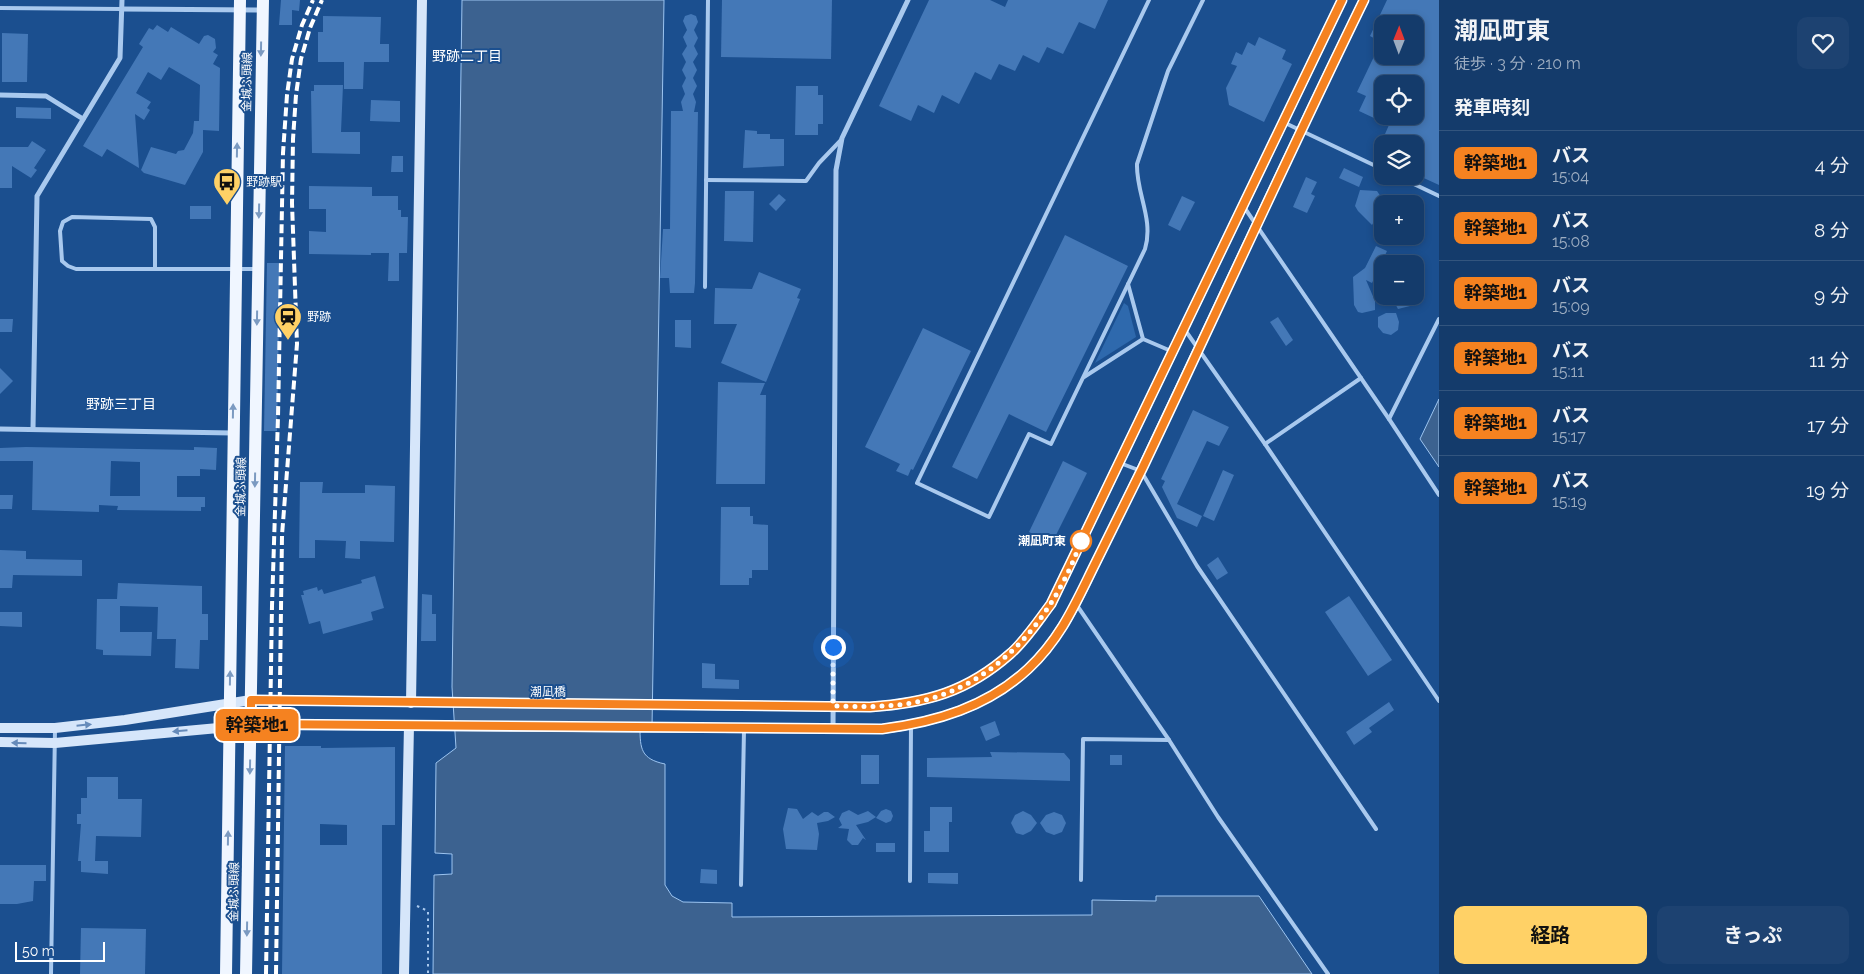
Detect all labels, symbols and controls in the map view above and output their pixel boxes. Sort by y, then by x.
north arrow [1374,15,1424,65]
map controls [1374,15,1424,305]
text: 潮凪町東 [1454,16,1550,45]
button: heart [1797,17,1849,69]
one-way arrow [257,41,265,57]
district label: 野跡二丁目 [432,48,502,64]
street label: 金城ふ頭線 [239,52,255,112]
text: 徒歩 · 3 分 · 210 m [1454,54,1581,73]
button: locate [1374,75,1424,125]
text: 発車時刻 [1454,96,1530,118]
button: layers [1374,135,1424,185]
one-way arrow [233,142,241,158]
text: バス [1552,144,1590,166]
text: 幹築地1 [1464,152,1527,173]
text: 4 分 [1815,154,1849,176]
bus stop icon: 野跡駅 [212,167,242,206]
text: 15:04 [1552,167,1589,186]
place label: 野跡駅 [246,175,282,189]
button: + [1374,195,1424,245]
one-way arrow [255,203,263,219]
text: バス [1552,209,1590,231]
text: 幹築地1 [1464,217,1527,238]
text: 8 分 [1814,219,1849,241]
text: 15:08 [1552,232,1590,251]
button: − [1374,255,1424,305]
text: バス [1552,274,1590,296]
text: 幹築地1 [1464,282,1527,303]
text: 9 分 [1814,284,1849,306]
text: 15:09 [1552,297,1590,316]
station icon: 野跡 [273,302,303,341]
one-way arrow [253,310,261,326]
place label: 野跡 [307,310,331,324]
text: バス [1552,339,1590,361]
text: 幹築地1 [1464,347,1527,368]
text: 11 分 [1809,349,1849,371]
text: 15:11 [1552,362,1584,381]
district label: 野跡三丁目 [86,396,156,412]
one-way arrow [229,402,237,418]
text: バス [1552,404,1590,426]
text: 幹築地1 [1464,412,1527,433]
text: 17 分 [1807,414,1849,436]
text: 15:17 [1552,427,1586,446]
street label: 金城ふ頭線 [233,457,249,517]
text: バス [1552,469,1590,491]
one-way arrow [251,472,259,488]
text: 幹築地1 [1464,477,1527,498]
text: 19 分 [1806,479,1849,501]
text: 15:19 [1552,492,1587,511]
marker: 潮凪町東 [1070,530,1092,552]
place label: 潮凪町東 [1018,534,1066,548]
your location [821,635,846,660]
one-way arrow [226,670,234,686]
street label: 潮凪橋 [530,685,566,699]
line badge: 幹築地1 [222,709,292,741]
text: 幹築地1 [226,714,288,735]
one-way arrow [76,721,92,729]
one-way arrow [172,727,188,735]
one-way arrow [10,738,26,746]
one-way arrow [246,759,254,775]
one-way arrow [224,830,232,846]
street label: 金城ふ頭線 [226,862,242,922]
button: 経路 [1454,906,1647,964]
button: きっぷ [1657,906,1849,964]
one-way arrow [243,921,251,937]
scale bar [15,939,105,962]
text: 50 m [22,943,55,959]

